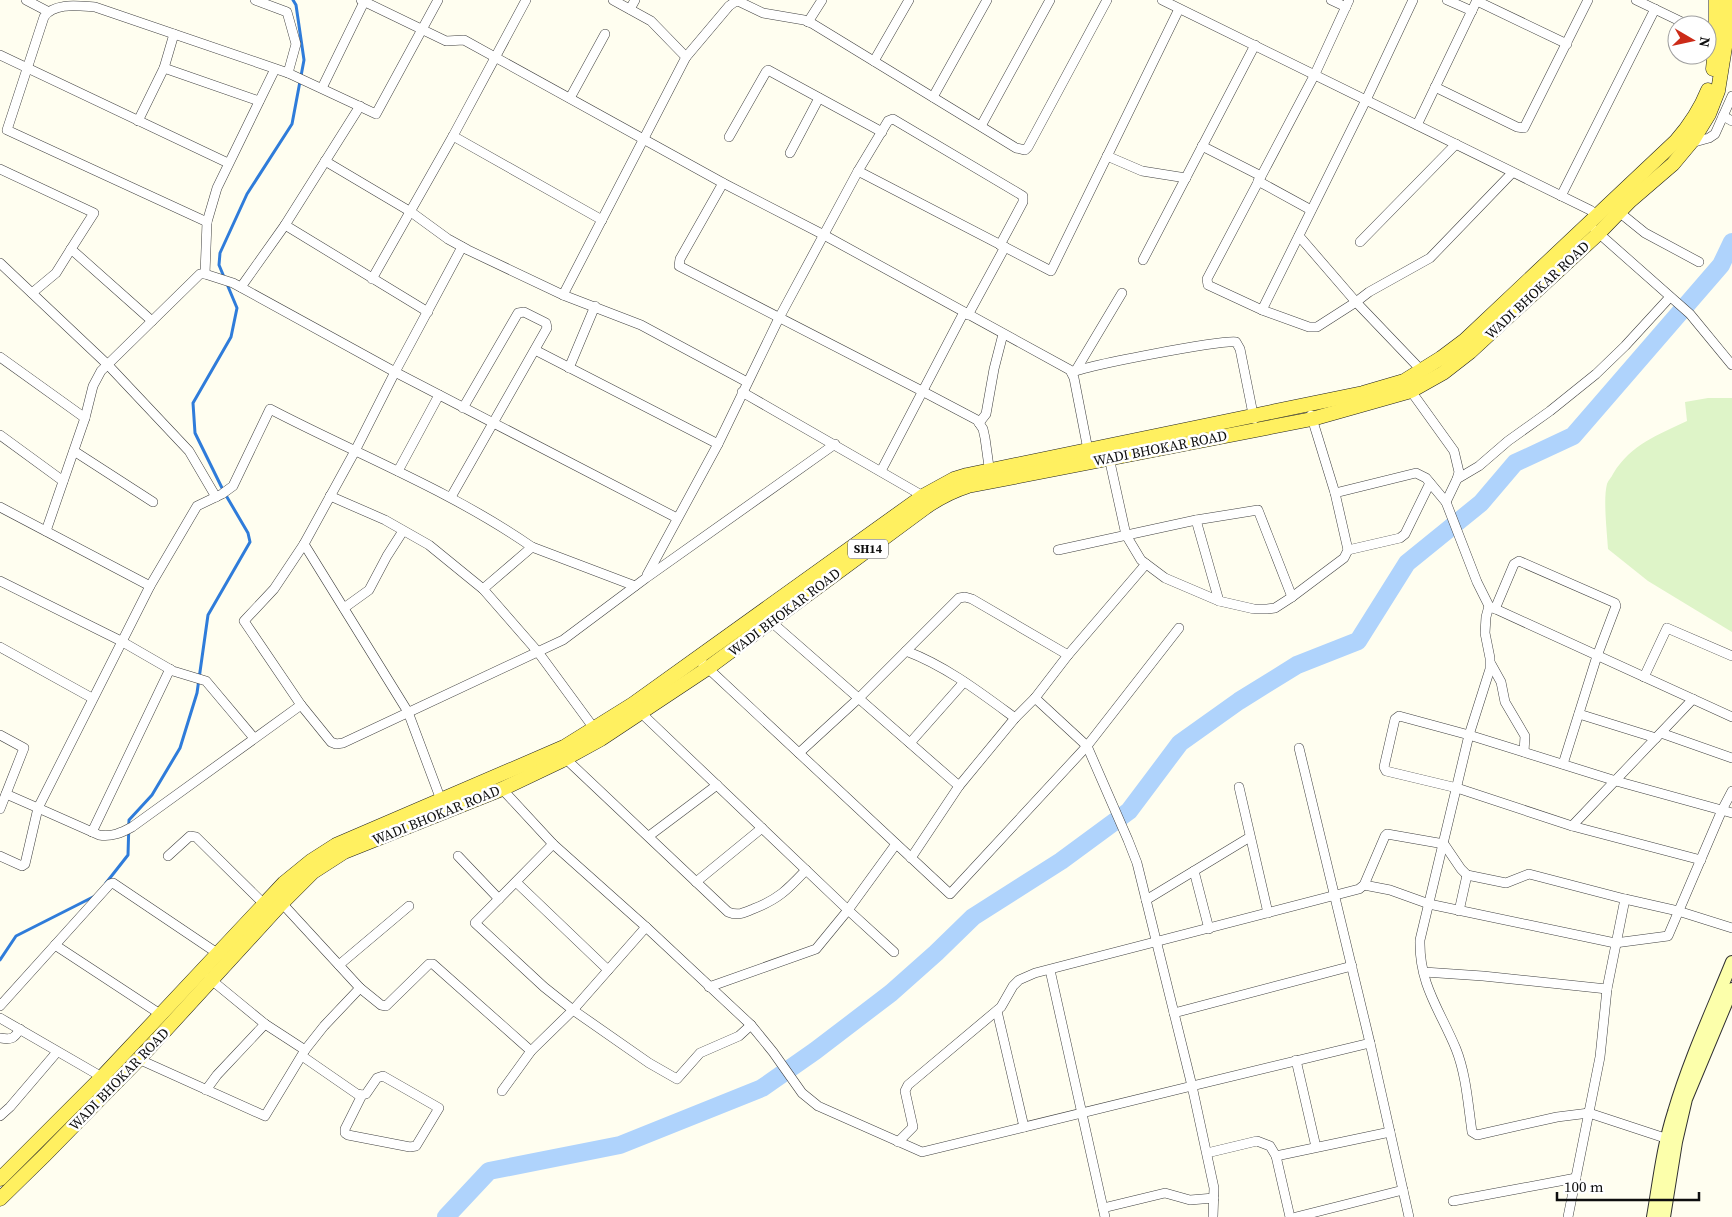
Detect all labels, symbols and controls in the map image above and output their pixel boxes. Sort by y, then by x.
north arrow [1667,15,1717,65]
text: N [1694,35,1716,49]
street label: WADI BHOKAR ROAD [1480,236,1594,344]
street label: WADI BHOKAR ROAD [1091,425,1229,471]
road number: SH14 [848,540,888,558]
street label: WADI BHOKAR ROAD [724,563,844,661]
street label: WADI BHOKAR ROAD [369,780,503,850]
street label: WADI BHOKAR ROAD [65,1023,173,1135]
scale bar [1557,1170,1700,1202]
text: 100 m [1564,1176,1604,1197]

